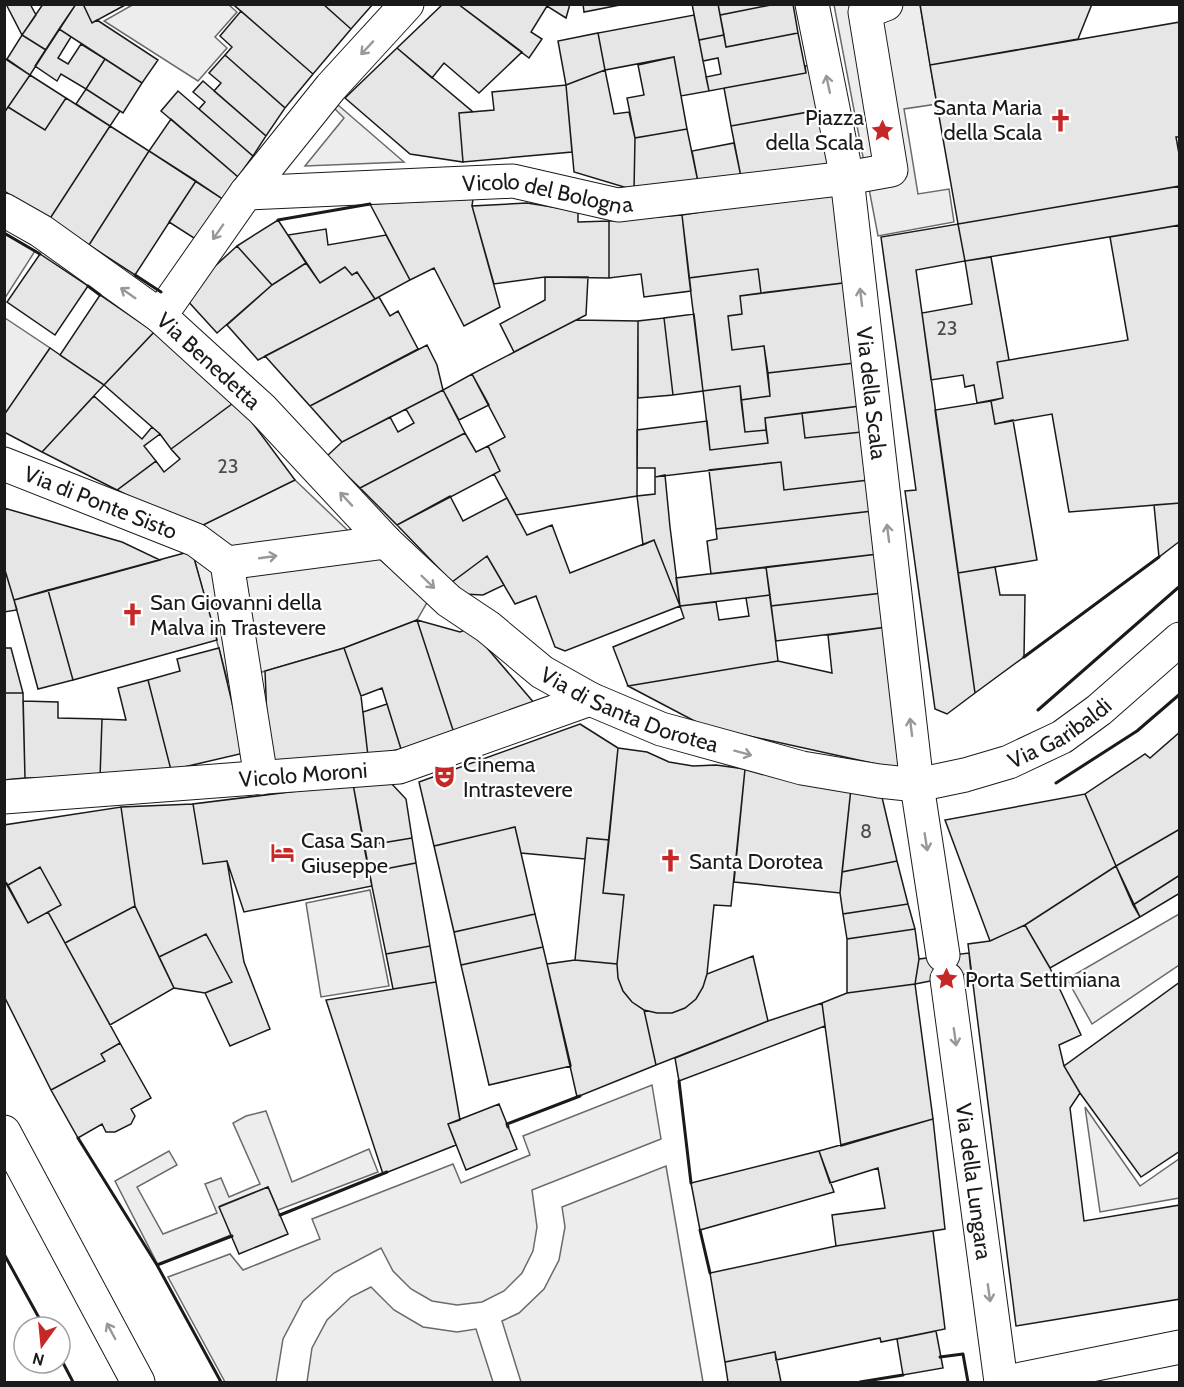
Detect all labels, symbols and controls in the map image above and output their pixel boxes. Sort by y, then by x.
one-way arrow [360,40,374,55]
one-way arrow [822,75,833,94]
place label: Santa Maria della Scala [933,94,1042,146]
place label: Piazza della Scala [765,104,864,156]
church icon: Santa Maria della Scala [1047,107,1073,133]
place icon: Piazza della Scala [869,117,895,143]
street label: Vicolo del Bologna [462,167,634,219]
one-way arrow [212,223,224,239]
one-way arrow [121,287,137,299]
one-way arrow [855,288,866,308]
street label: Via Benedetta [151,306,267,415]
house number: 23 [936,316,958,340]
street label: Via della Scala [851,325,893,461]
house number: 23 [217,454,239,478]
street label: Via di Ponte Sisto [20,460,181,545]
one-way arrow [339,491,353,506]
one-way arrow [882,523,893,543]
one-way arrow [257,552,277,563]
one-way arrow [421,575,436,589]
place label: San Giovanni della Malva in Trastevere [150,589,326,641]
church icon: San Giovanni della Malva in Trastevere [119,602,145,628]
street label: Via di Santa Dorotea [536,660,722,758]
street label: Via Garibaldi [1003,692,1117,774]
one-way arrow [905,717,916,737]
one-way arrow [733,747,752,759]
place label: Cinema Intrastevere [463,751,573,803]
street label: Vicolo Moroni [238,756,368,793]
theatre icon: Cinema Intrastevere [432,764,458,790]
house number: 8 [860,819,872,843]
place label: Casa San Giuseppe [301,827,388,879]
one-way arrow [921,832,932,852]
hotel icon: Casa San Giuseppe [270,840,296,866]
church icon: Santa Dorotea [658,848,684,874]
place label: Santa Dorotea [689,848,824,875]
place icon: Porta Settimiana [934,966,960,992]
place label: Porta Settimiana [965,966,1121,993]
one-way arrow [950,1026,961,1046]
street label: Via della Lungara [950,1101,998,1262]
one-way arrow [984,1282,995,1302]
north arrow [12,1315,72,1375]
one-way arrow [105,1323,117,1340]
text: N [30,1348,46,1370]

